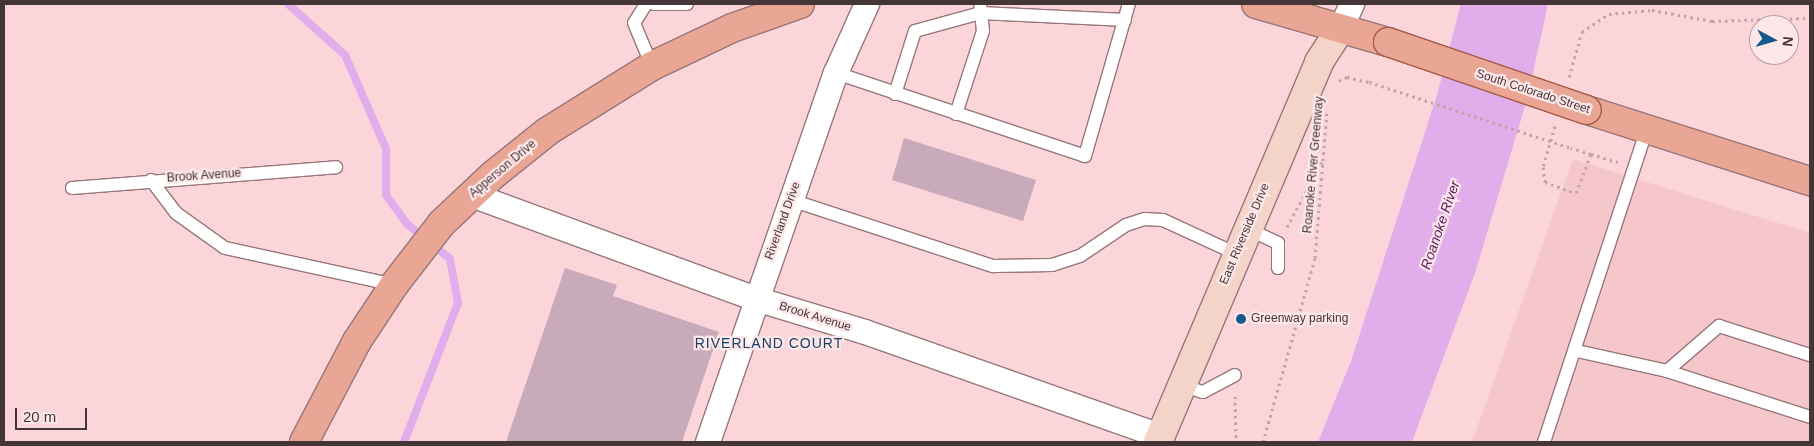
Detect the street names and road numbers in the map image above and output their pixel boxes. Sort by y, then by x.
street label: South Colorado Street [1474,67,1592,117]
street label: Roanoke River Greenway [1301,96,1327,234]
street label: Apperson Drive [467,137,539,201]
street label: Brook Avenue [166,166,242,186]
street label: Riverland Drive [762,180,804,262]
street label: East Riverside Drive [1217,181,1273,287]
street label: Brook Avenue [777,299,853,335]

